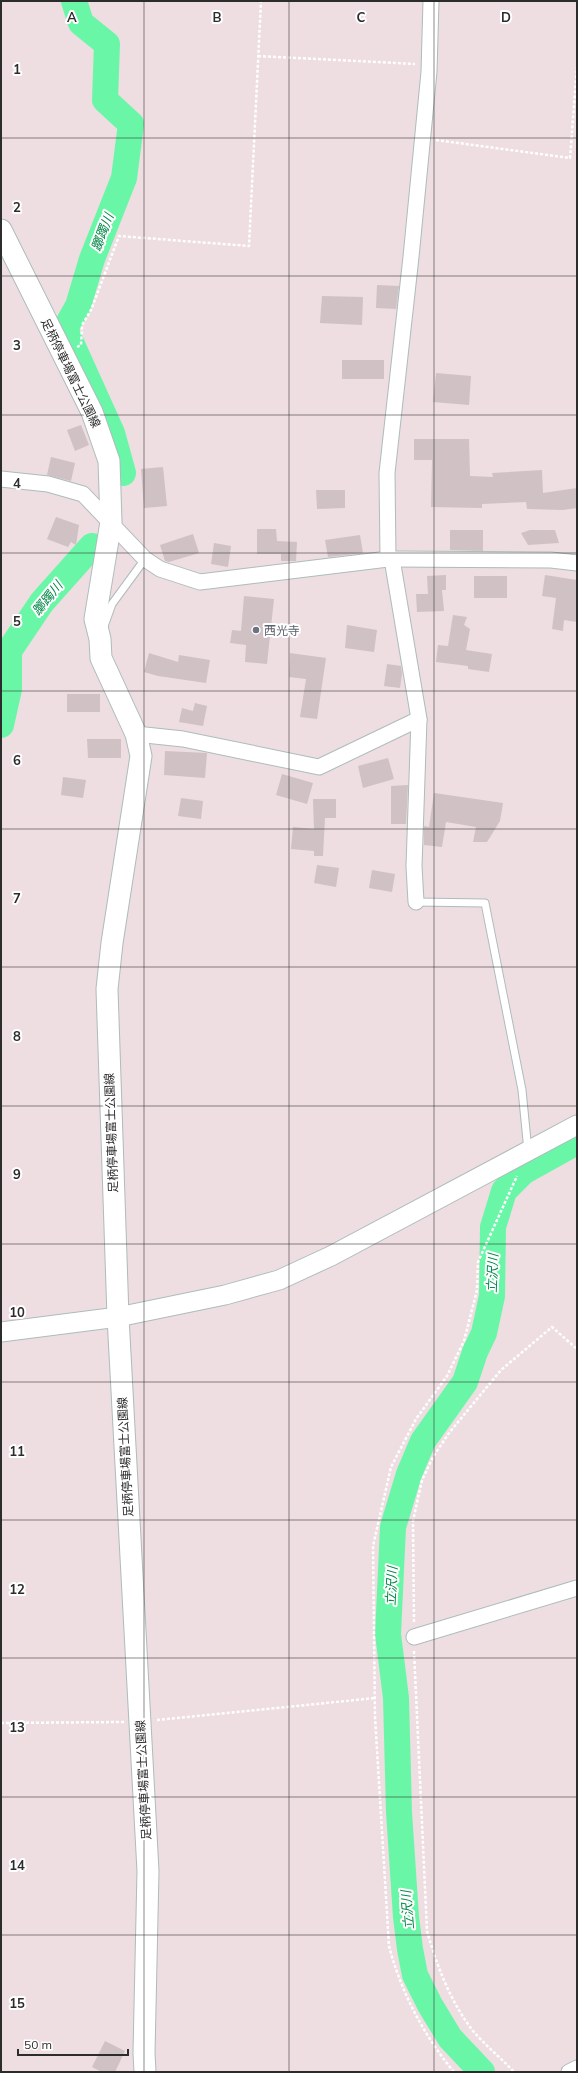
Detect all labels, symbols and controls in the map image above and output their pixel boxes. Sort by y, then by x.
text: A [67,9,77,25]
text: B [213,9,222,25]
text: C [357,9,366,25]
text: D [501,9,511,25]
text: 1 [13,61,21,77]
text: 2 [13,199,21,215]
water label: 躑躅川 [88,209,117,253]
street label: 足柄停車場富士公園線 [38,316,104,430]
text: 3 [13,337,21,353]
text: 4 [13,475,21,491]
water label: 躑躅川 [29,576,67,618]
text: 5 [13,613,21,629]
place label: 西光寺 [264,623,300,638]
marker: 西光寺 [251,625,261,635]
text: 6 [13,752,21,768]
text: 7 [13,890,21,906]
text: 8 [13,1028,21,1044]
street label: 足柄停車場富士公園線 [101,1073,121,1193]
text: 9 [13,1166,21,1182]
water label: 立沢川 [483,1251,501,1293]
text: 10 [9,1304,25,1320]
street label: 足柄停車場富士公園線 [114,1397,136,1517]
text: 11 [9,1443,25,1459]
water label: 立沢川 [382,1564,400,1606]
text: 12 [9,1581,25,1597]
text: 13 [9,1719,25,1735]
street label: 足柄停車場富士公園線 [132,1720,154,1840]
text: 14 [9,1857,25,1873]
water label: 立沢川 [397,1888,417,1930]
text: 15 [9,1995,25,2011]
scale bar [18,2031,128,2057]
text: 50 m [24,2037,52,2052]

